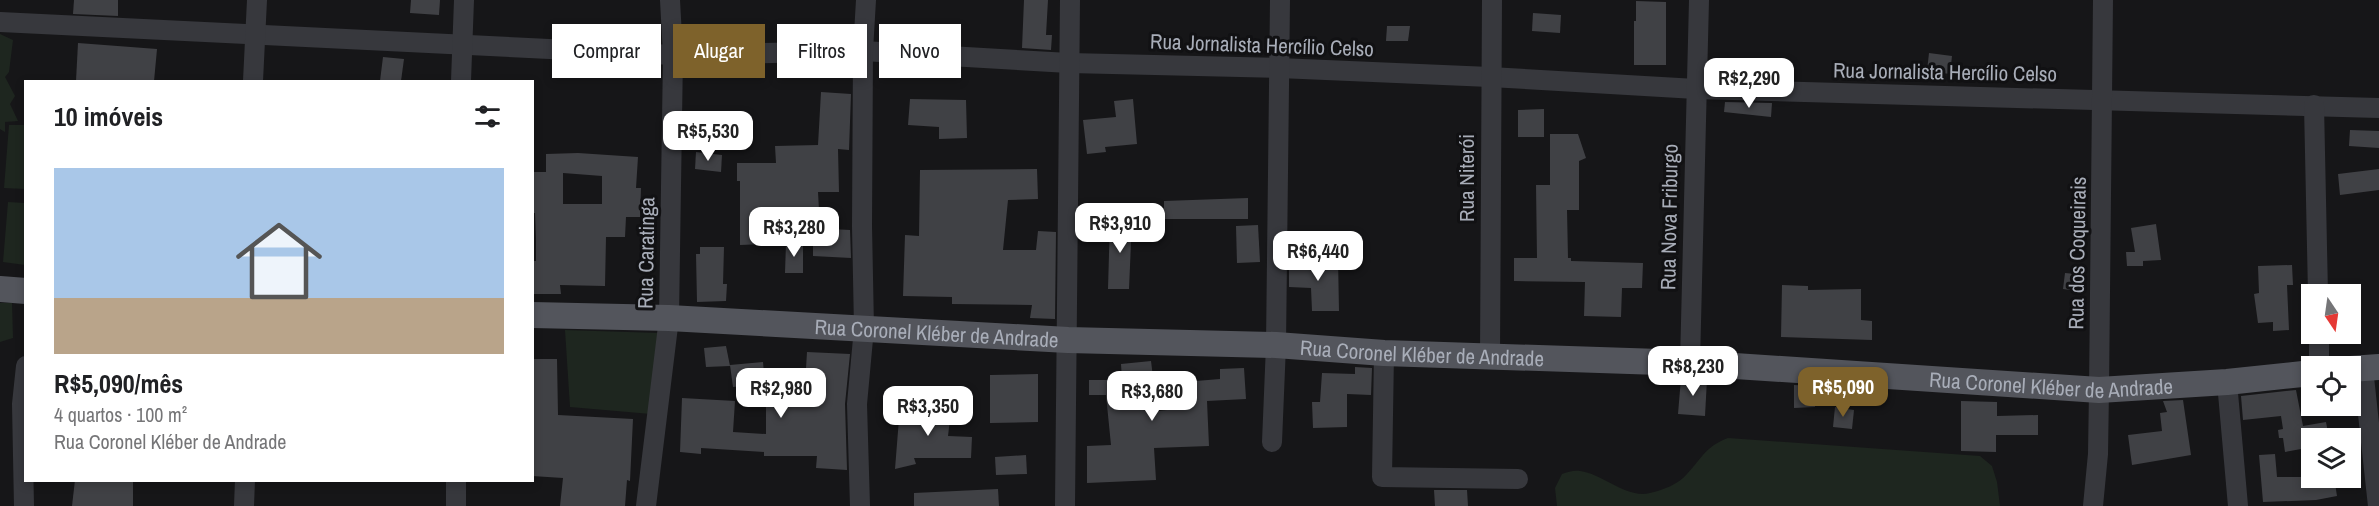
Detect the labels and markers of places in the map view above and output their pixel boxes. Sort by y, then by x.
pin: R$2,290 [1694,58,1804,109]
pin: R$5,530 [653,111,763,162]
pin: R$3,910 [1065,203,1175,254]
pin: R$3,280 [739,207,849,258]
pin: R$6,440 [1263,231,1373,282]
pin: R$8,230 [1638,346,1748,397]
pin: R$5,090 [1788,367,1898,418]
pin: R$2,980 [726,368,836,419]
pin: R$3,680 [1097,371,1207,422]
pin: R$3,350 [873,386,983,437]

